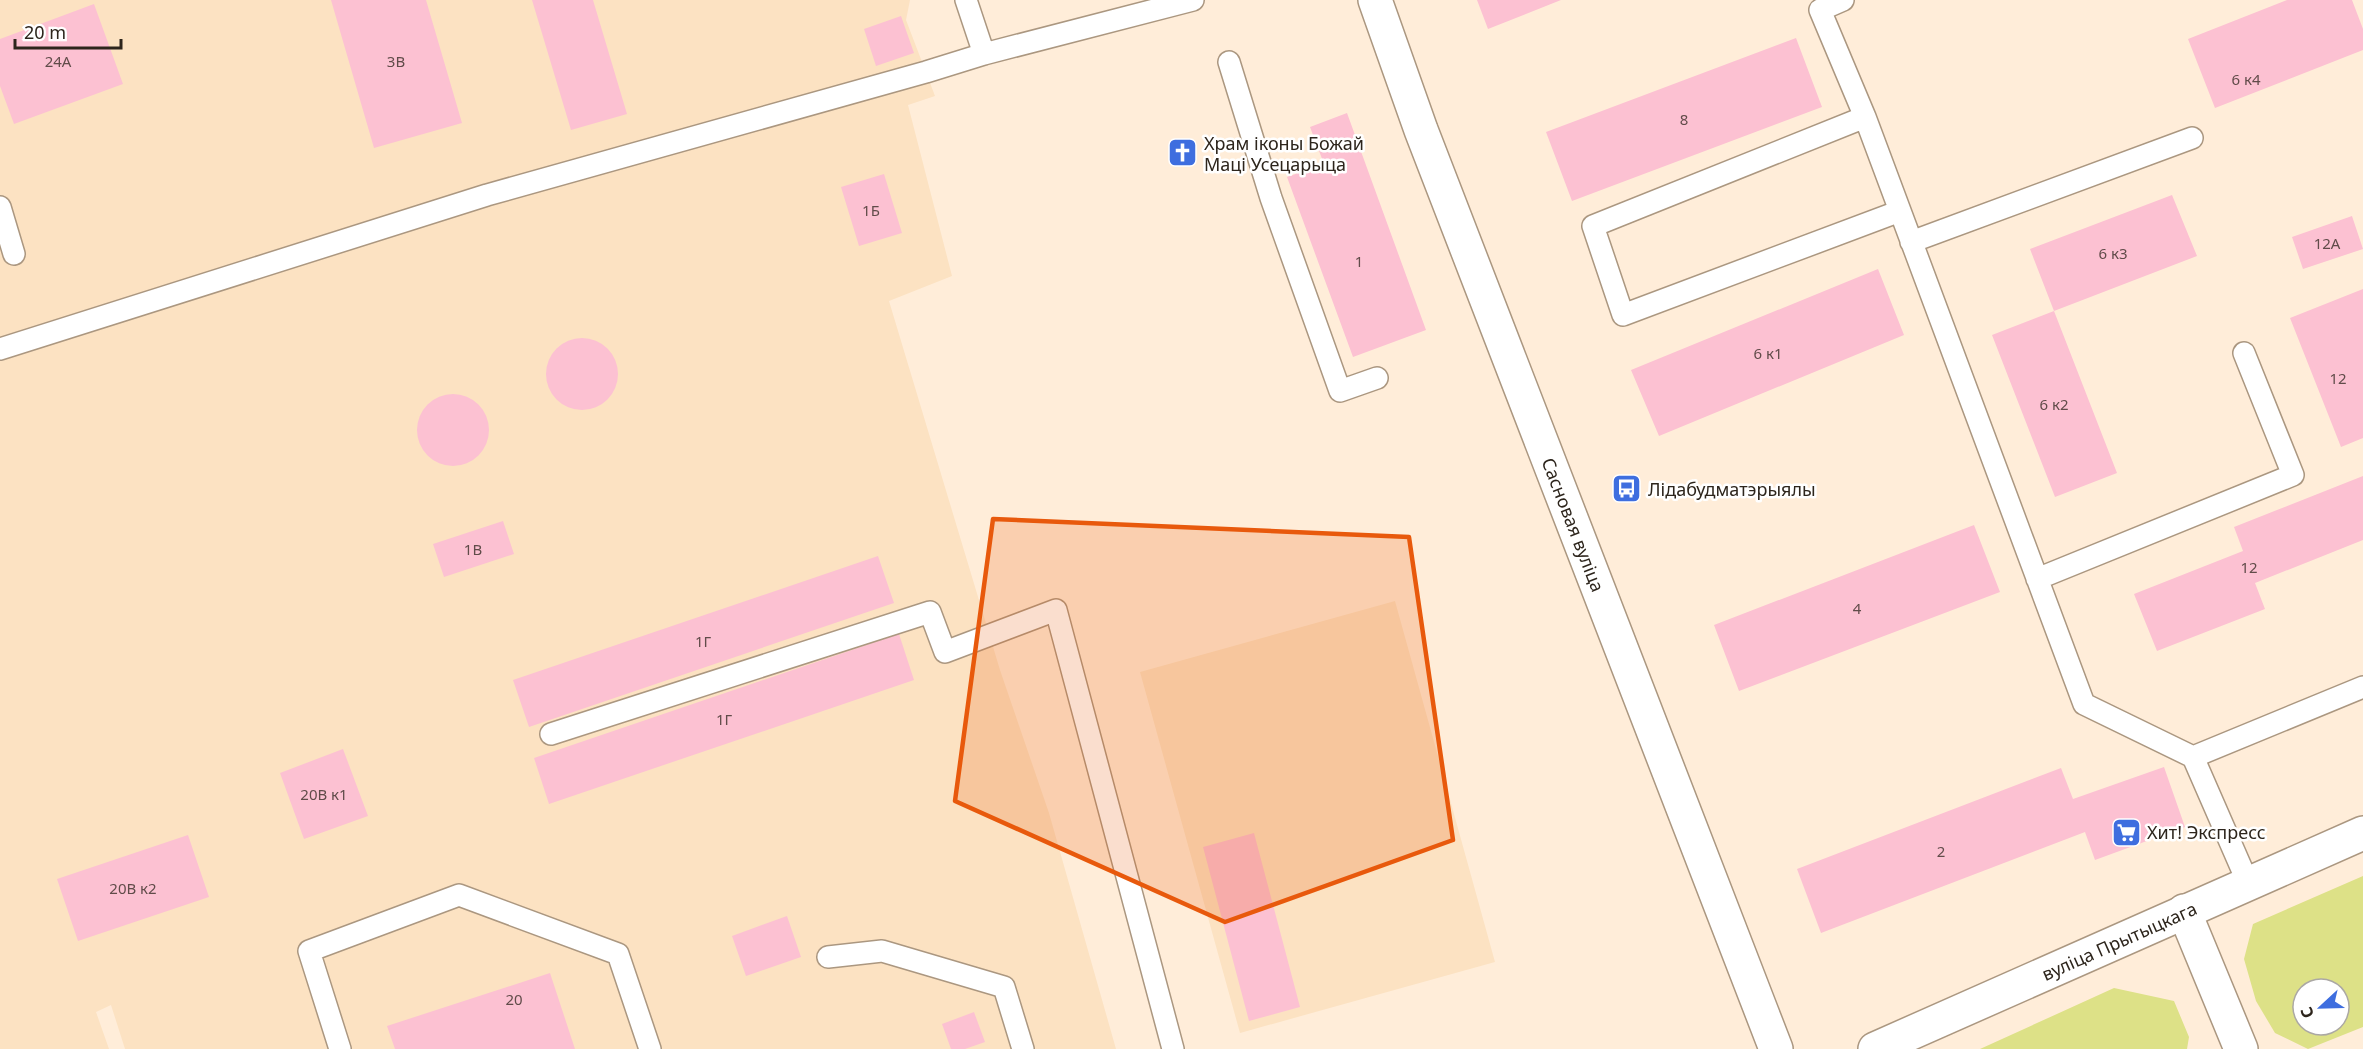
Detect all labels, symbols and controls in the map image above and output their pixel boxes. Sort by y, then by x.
scale bar [15,12,122,50]
text: 20 m [24,20,66,44]
house number: 24А [45,51,72,71]
house number: 3В [387,51,405,71]
house number: 6 к4 [2231,69,2261,89]
house number: 8 [1680,109,1688,129]
place label: Храм іконы Божай Маці Усецарыца [1204,131,1364,176]
church icon: Храм іконы Божай Маці Усецарыца [1167,137,1199,169]
house number: 1Б [862,200,880,220]
house number: 12А [2314,233,2341,253]
house number: 6 к3 [2098,243,2128,263]
house number: 1 [1355,251,1363,271]
house number: 6 к1 [1753,343,1783,363]
house number: 12 [2329,368,2347,388]
house number: 6 к2 [2039,394,2069,414]
street label: Сасновая вуліца [1537,454,1610,595]
bus stop icon: Лідабудматэрыялы [1611,473,1643,505]
place label: Лідабудматэрыялы [1648,477,1816,501]
house number: 1В [464,539,482,559]
house number: 12 [2240,557,2258,577]
house number: 4 [1853,598,1862,618]
house number: 1Г [695,631,711,651]
house number: 1Г [716,709,732,729]
house number: 20В к1 [300,784,348,804]
supermarket icon: Хит! Экспресс [2110,816,2142,848]
place label: Хит! Экспресс [2147,820,2266,844]
house number: 2 [1937,841,1945,861]
house number: 20В к2 [109,878,157,898]
street label: вуліца Прытыцкага [2038,896,2200,986]
north arrow [2291,977,2351,1037]
house number: 20 [505,989,523,1009]
text: С [2295,1004,2319,1022]

